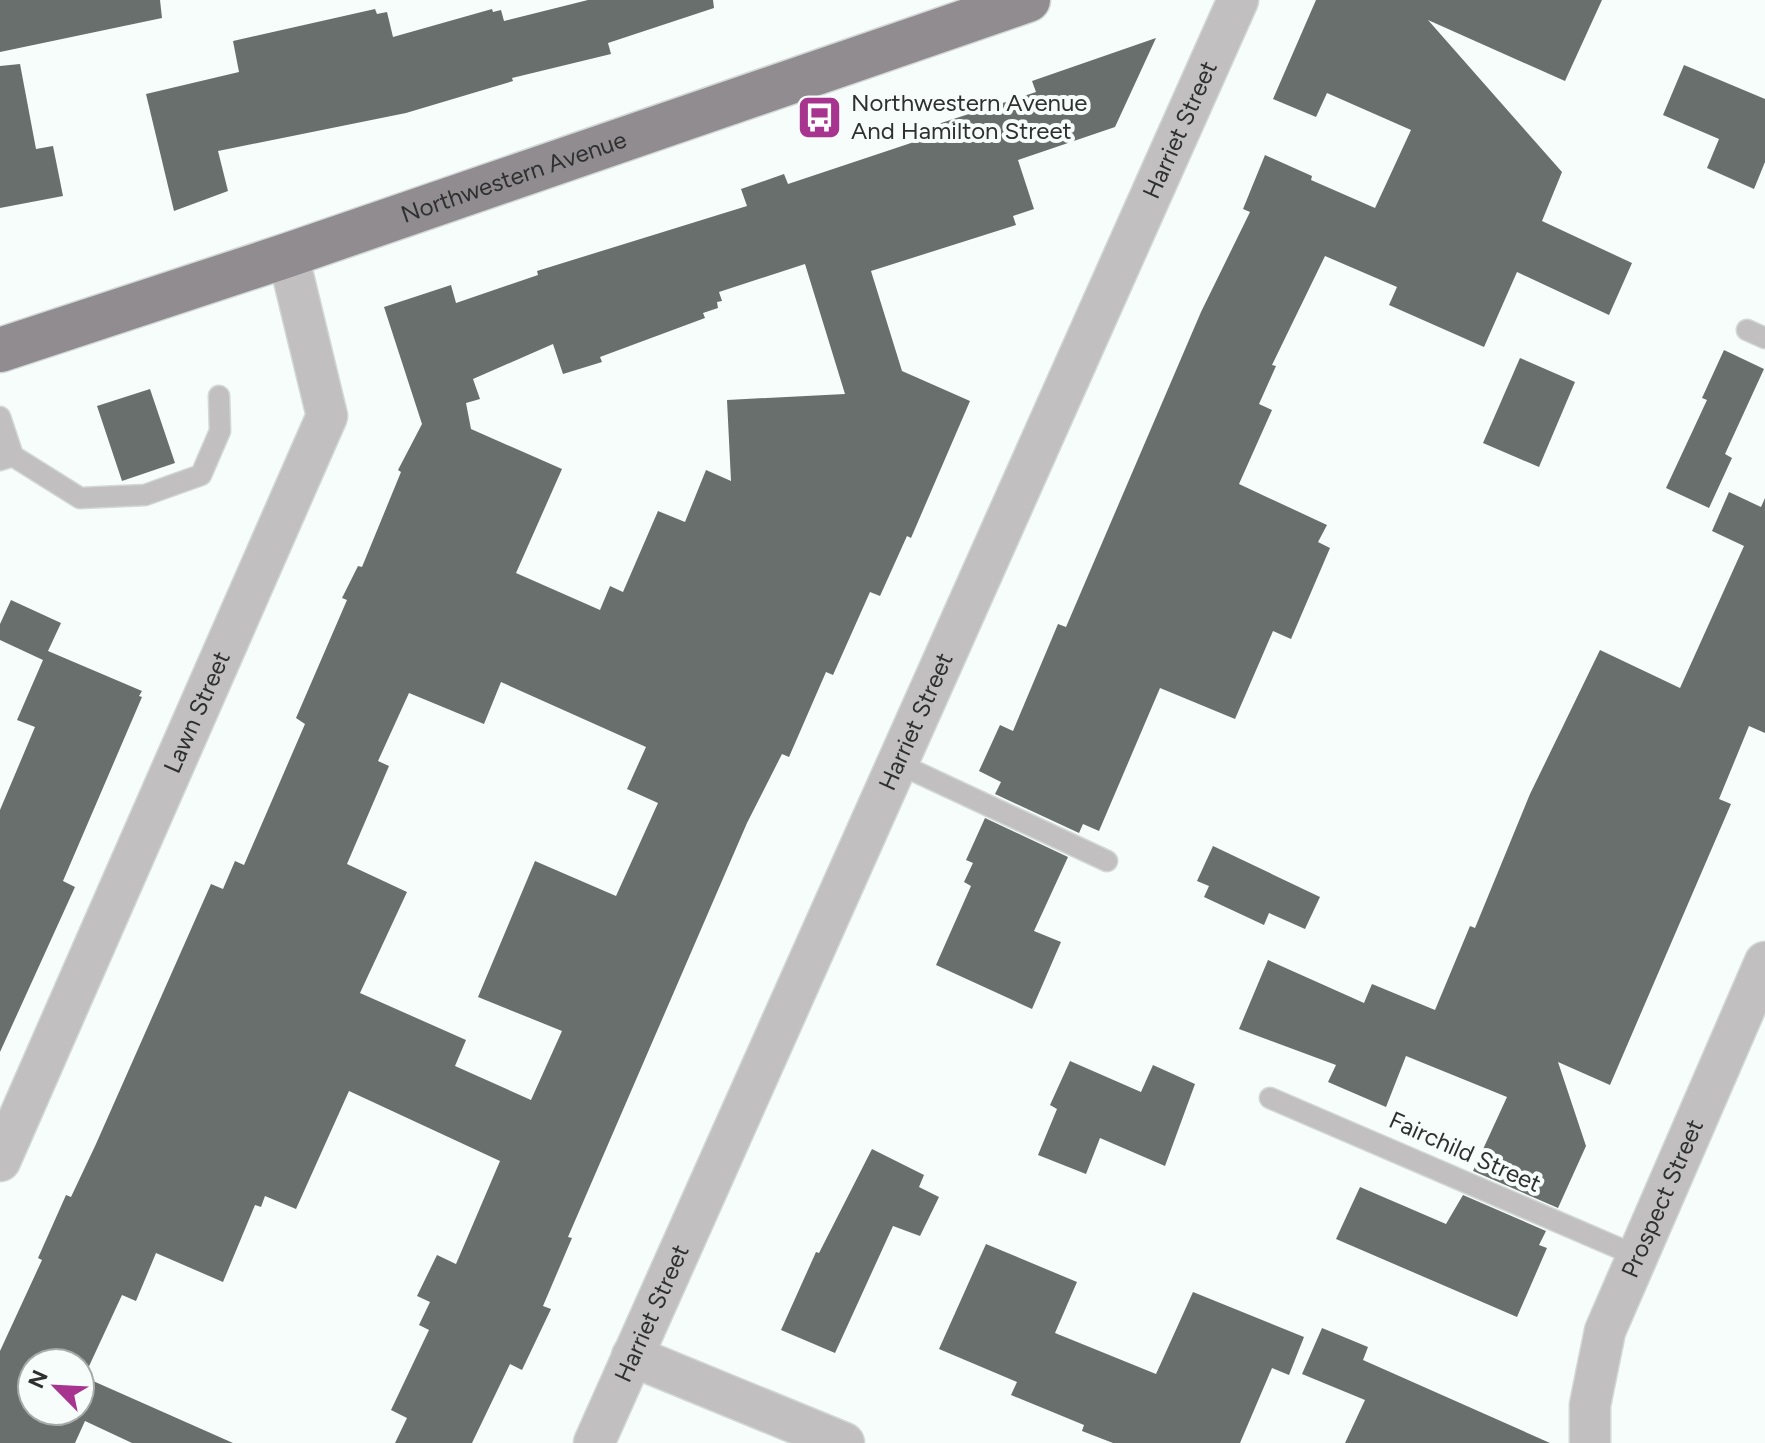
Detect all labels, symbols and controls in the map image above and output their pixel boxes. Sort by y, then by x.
street label: Harriet Street [1136,56,1223,203]
place label: Northwestern Avenue And Hamilton Street [851,88,1087,145]
bus stop icon: Northwestern Avenue And Hamilton Street [796,93,844,141]
street label: Northwestern Avenue [397,125,630,229]
street label: Lawn Street [157,647,236,777]
street label: Harriet Street [872,648,959,795]
street label: Fairchild Street [1385,1105,1546,1198]
street label: Prospect Street [1615,1115,1709,1282]
street label: Harriet Street [608,1240,695,1386]
north arrow [16,1347,96,1427]
text: N [22,1366,54,1392]

